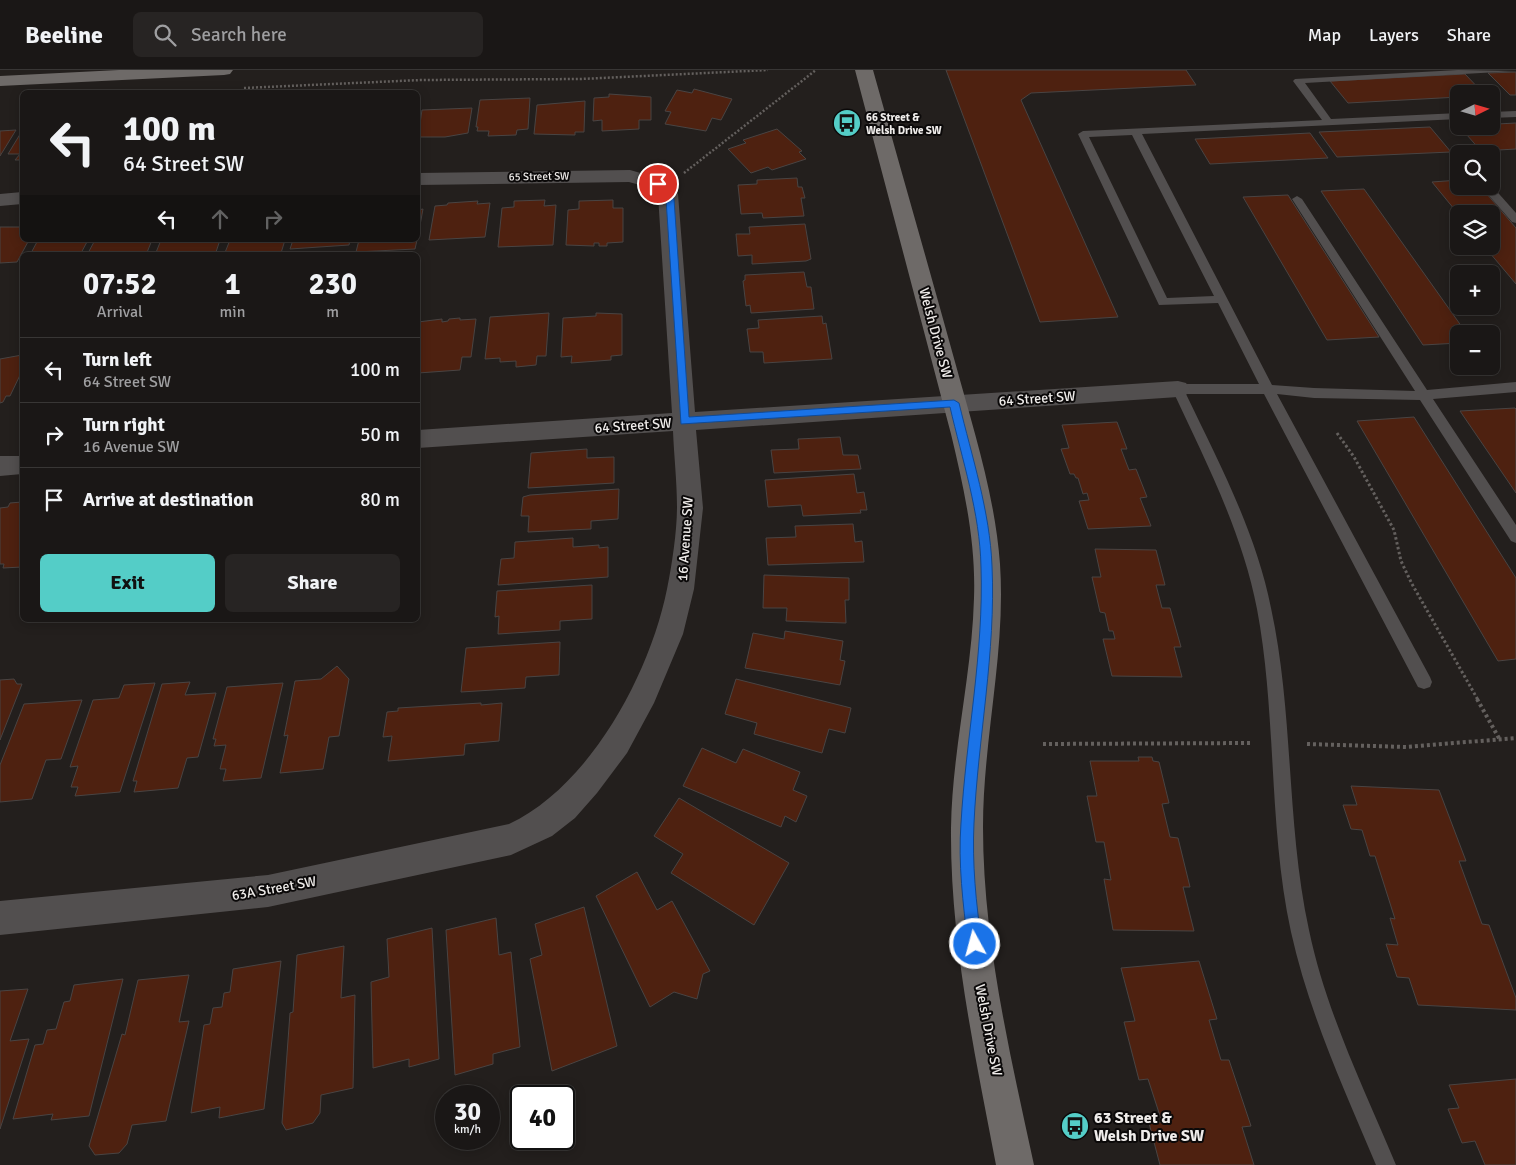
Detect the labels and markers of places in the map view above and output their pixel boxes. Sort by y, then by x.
bus stop icon: 66 Street & Welsh Drive SW [832,108,862,138]
place label: 66 Street & Welsh Drive SW [866,111,942,137]
pin [637,163,679,205]
place label: 63 Street & Welsh Drive SW [1094,1108,1205,1146]
bus stop icon: 63 Street & Welsh Drive SW [1060,1111,1090,1141]

